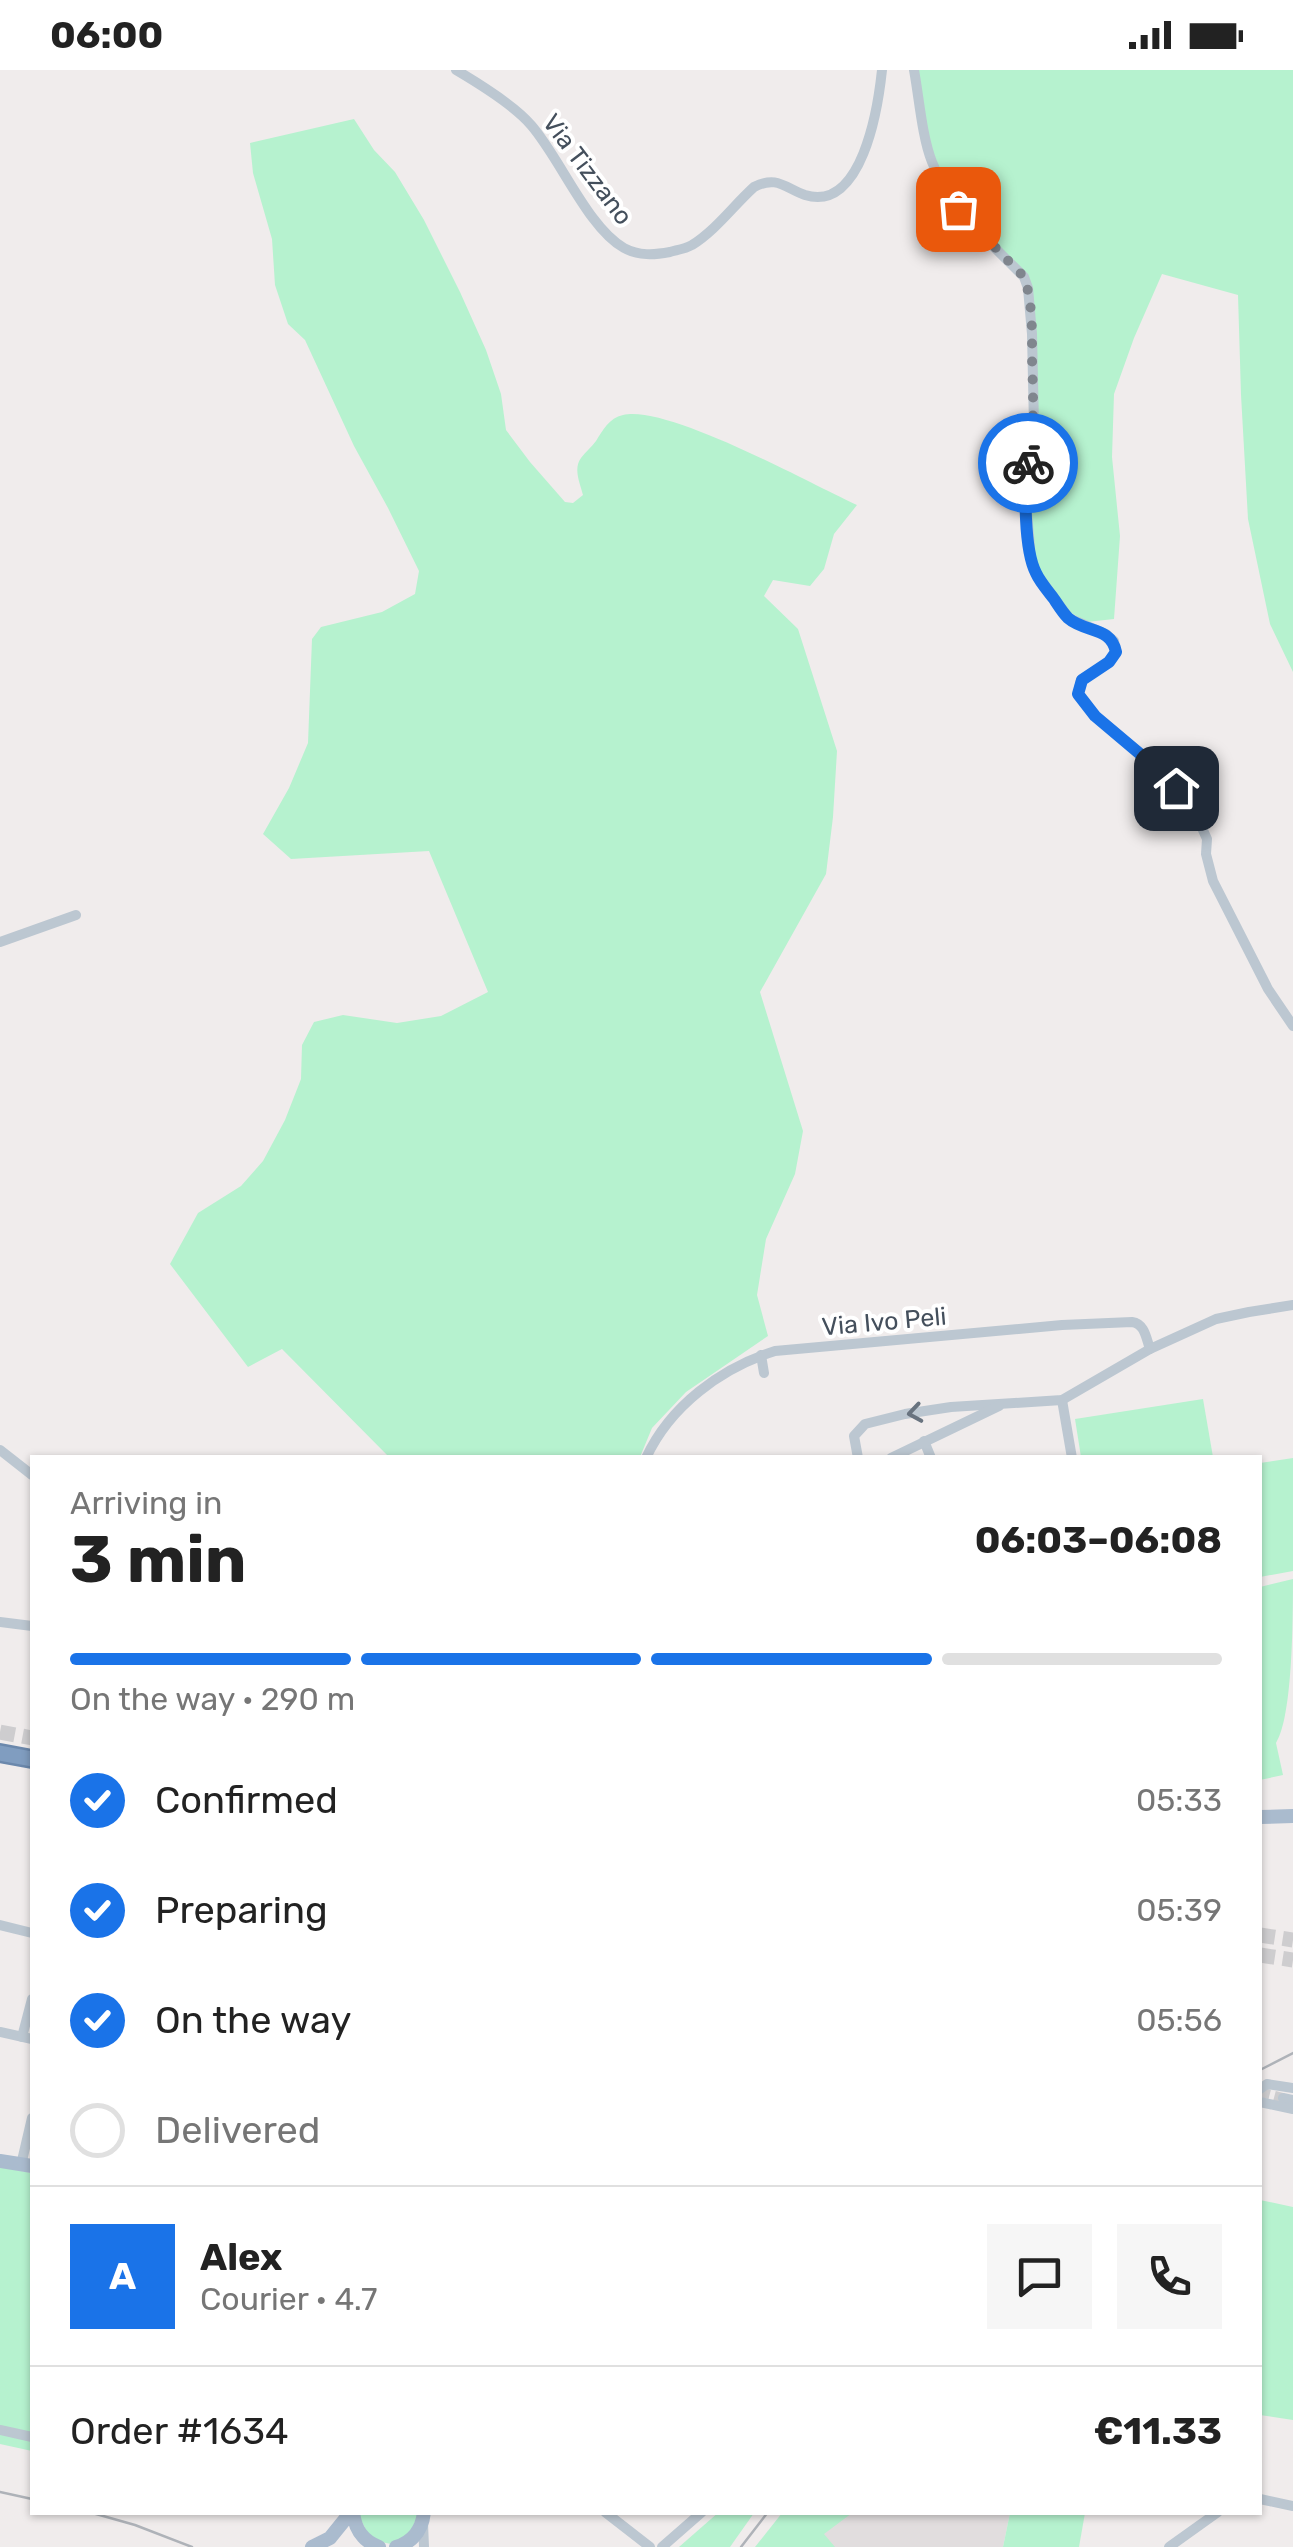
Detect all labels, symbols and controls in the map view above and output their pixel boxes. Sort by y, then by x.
text: 06:00 [50,12,163,58]
street label: Via Tizzano [537,108,639,230]
pin [916,167,1001,252]
icon: bag [931,182,986,237]
courier [978,413,1078,513]
icon: bike [1001,436,1056,491]
pin [1134,746,1219,831]
icon: home [1149,761,1204,816]
street label: Via Ivo Peli [821,1302,948,1341]
one-way arrow [907,1401,923,1422]
text: Arriving in [70,1484,222,1522]
text: 06:03–06:08 [975,1517,1222,1563]
text: 3 min [70,1521,247,1598]
text: On the way · 290 m [70,1680,355,1718]
icon: check [70,1773,125,1828]
text: Confirmed [155,1777,338,1823]
text: 05:33 [1136,1781,1222,1819]
icon: check [70,1883,125,1938]
text: Preparing [155,1887,328,1933]
text: 05:39 [1136,1891,1222,1929]
icon: check [70,1993,125,2048]
text: On the way [155,1997,351,2043]
text: 05:56 [1136,2001,1222,2039]
text: Delivered [155,2107,320,2153]
button: chat [987,2224,1092,2329]
button: phone [1117,2224,1222,2329]
text: Alex [200,2234,282,2280]
text: A [109,2253,136,2299]
text: Courier · 4.7 [200,2280,377,2318]
text: Order #1634 [70,2408,289,2454]
text: €11.33 [1094,2408,1222,2454]

